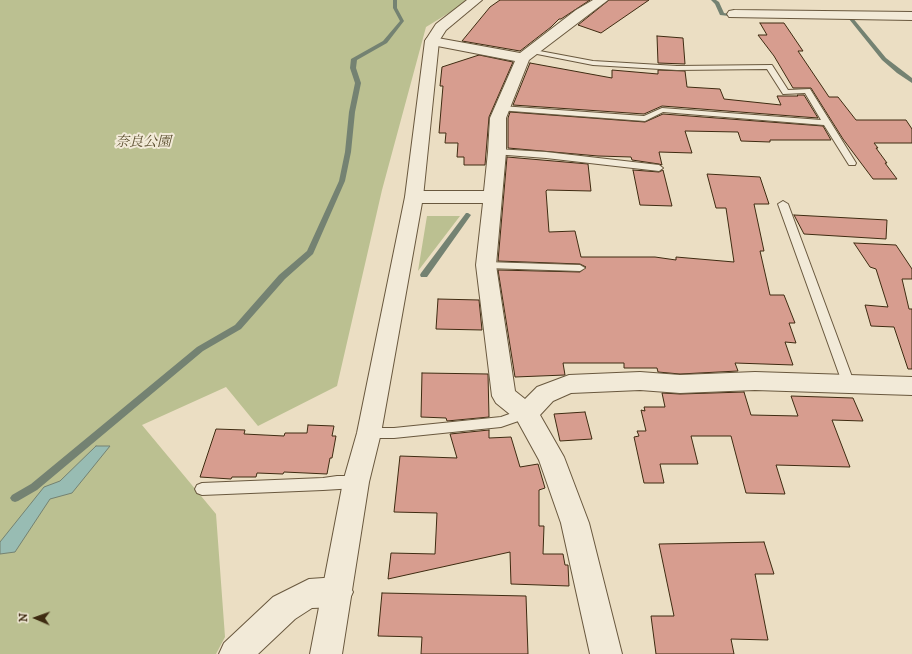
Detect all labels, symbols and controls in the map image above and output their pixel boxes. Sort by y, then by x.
park label: 奈良公園 [115,135,171,151]
north arrow [16,598,56,638]
text: N [17,613,31,622]

